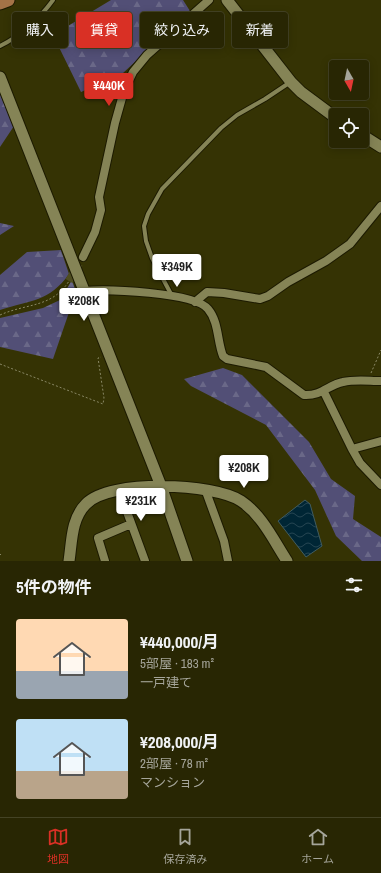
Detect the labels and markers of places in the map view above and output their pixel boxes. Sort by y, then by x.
pin: ¥440K [81,73,137,107]
pin: ¥349K [149,254,205,288]
pin: ¥208K [56,288,112,322]
pin: ¥208K [216,455,272,489]
pin: ¥231K [113,488,169,522]

